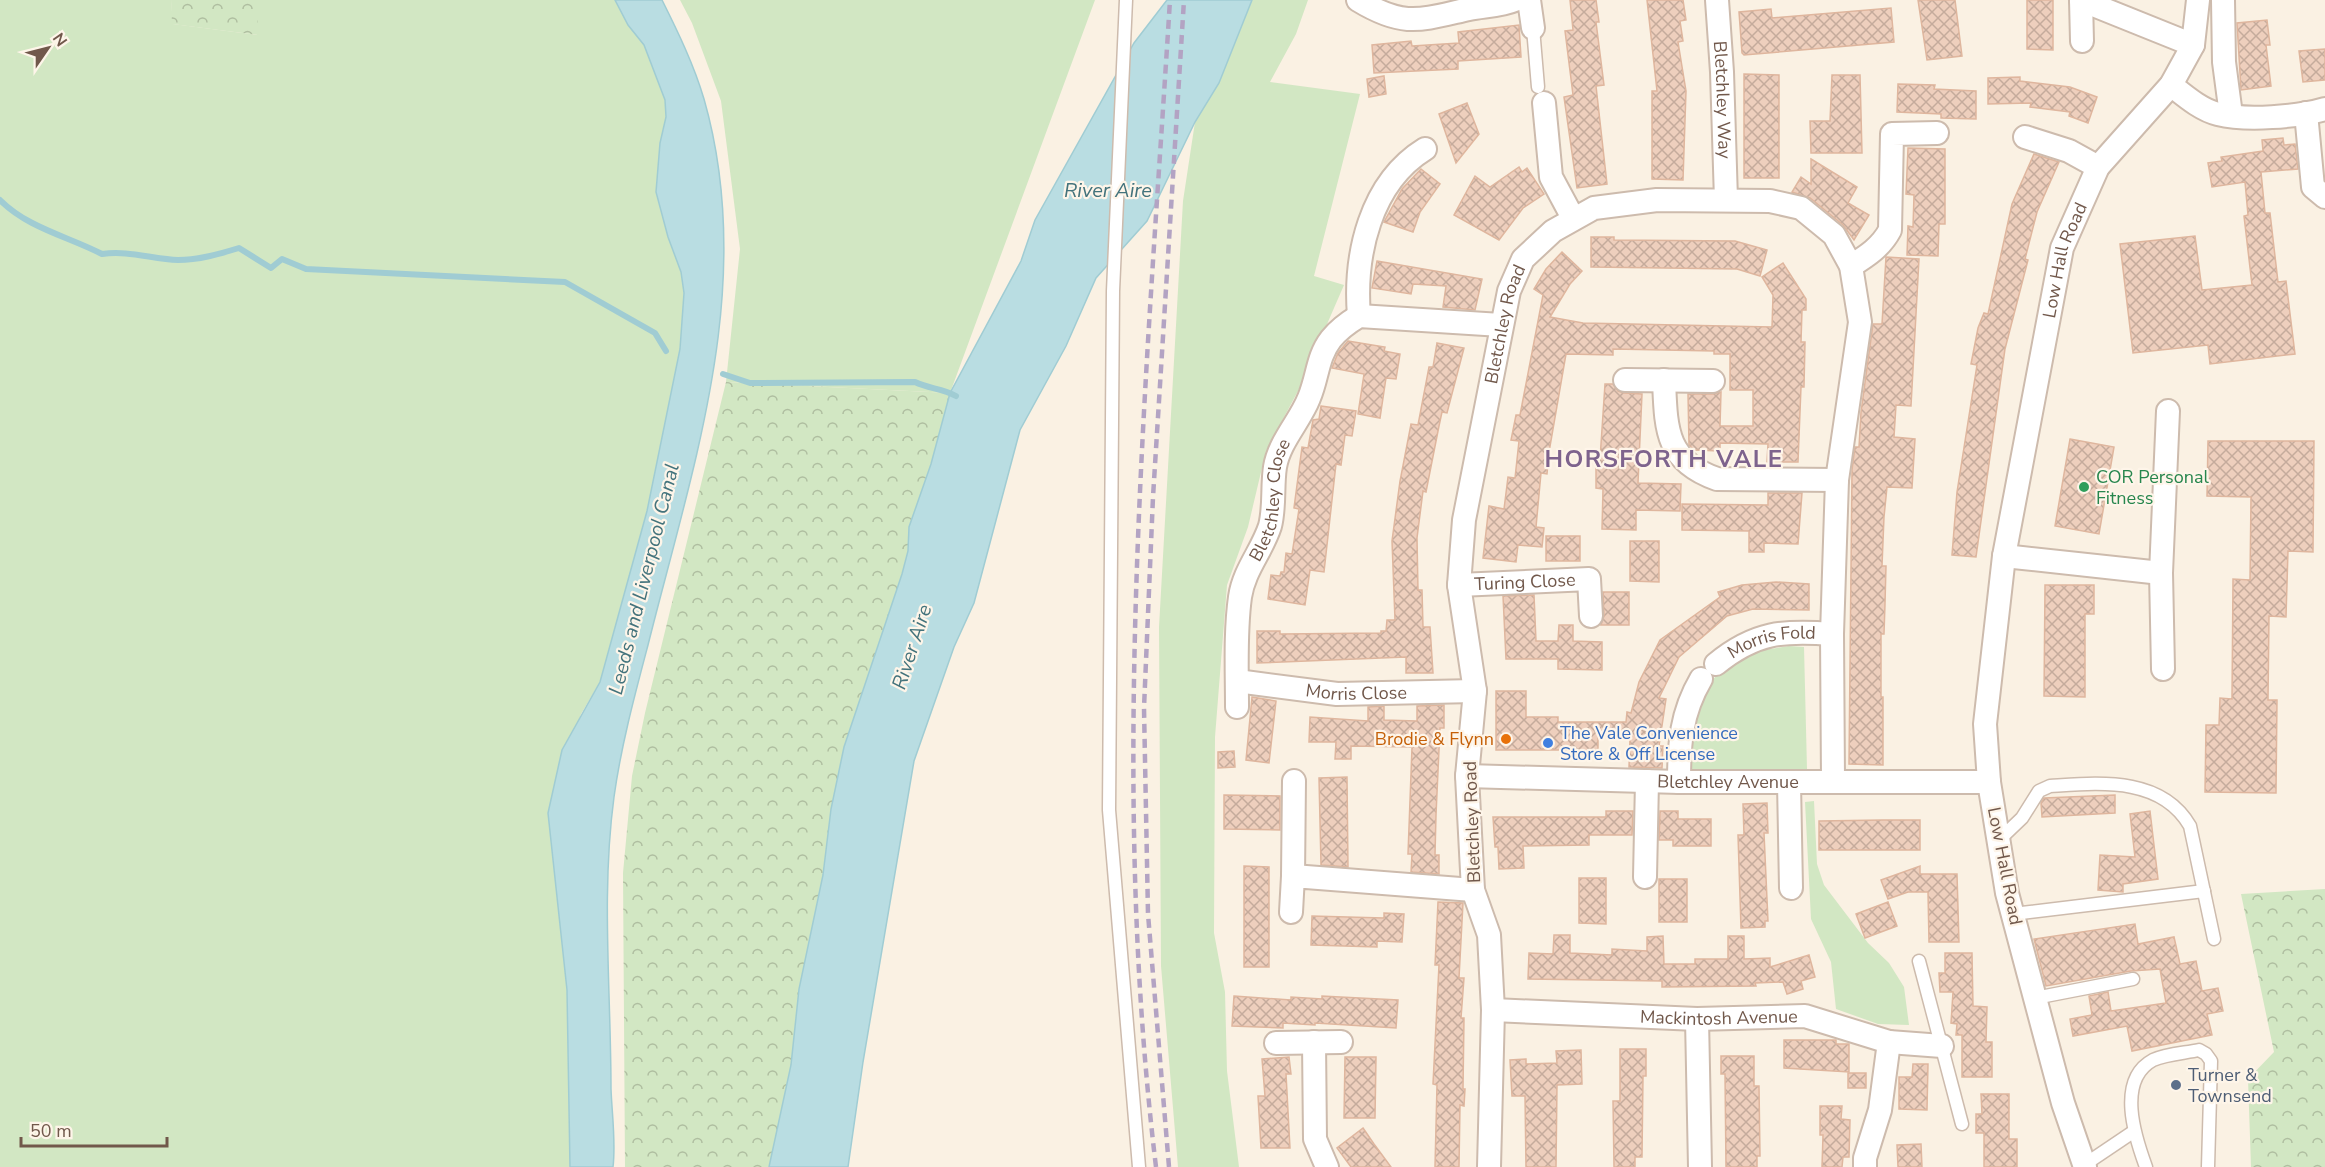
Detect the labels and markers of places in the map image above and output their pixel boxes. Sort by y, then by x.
place label: COR Personal Fitness [2096,465,2210,510]
marker: COR Personal Fitness [2077,480,2091,494]
place label: The Vale Convenience Store & Off License [1560,721,1738,766]
place label: Brodie & Flynn [1375,727,1494,751]
marker: Brodie & Flynn [1499,732,1513,746]
marker: The Vale Convenience Store & Off License [1541,736,1555,750]
place label: Turner & Townsend [2188,1063,2272,1108]
marker: Turner & Townsend [2169,1078,2183,1092]

